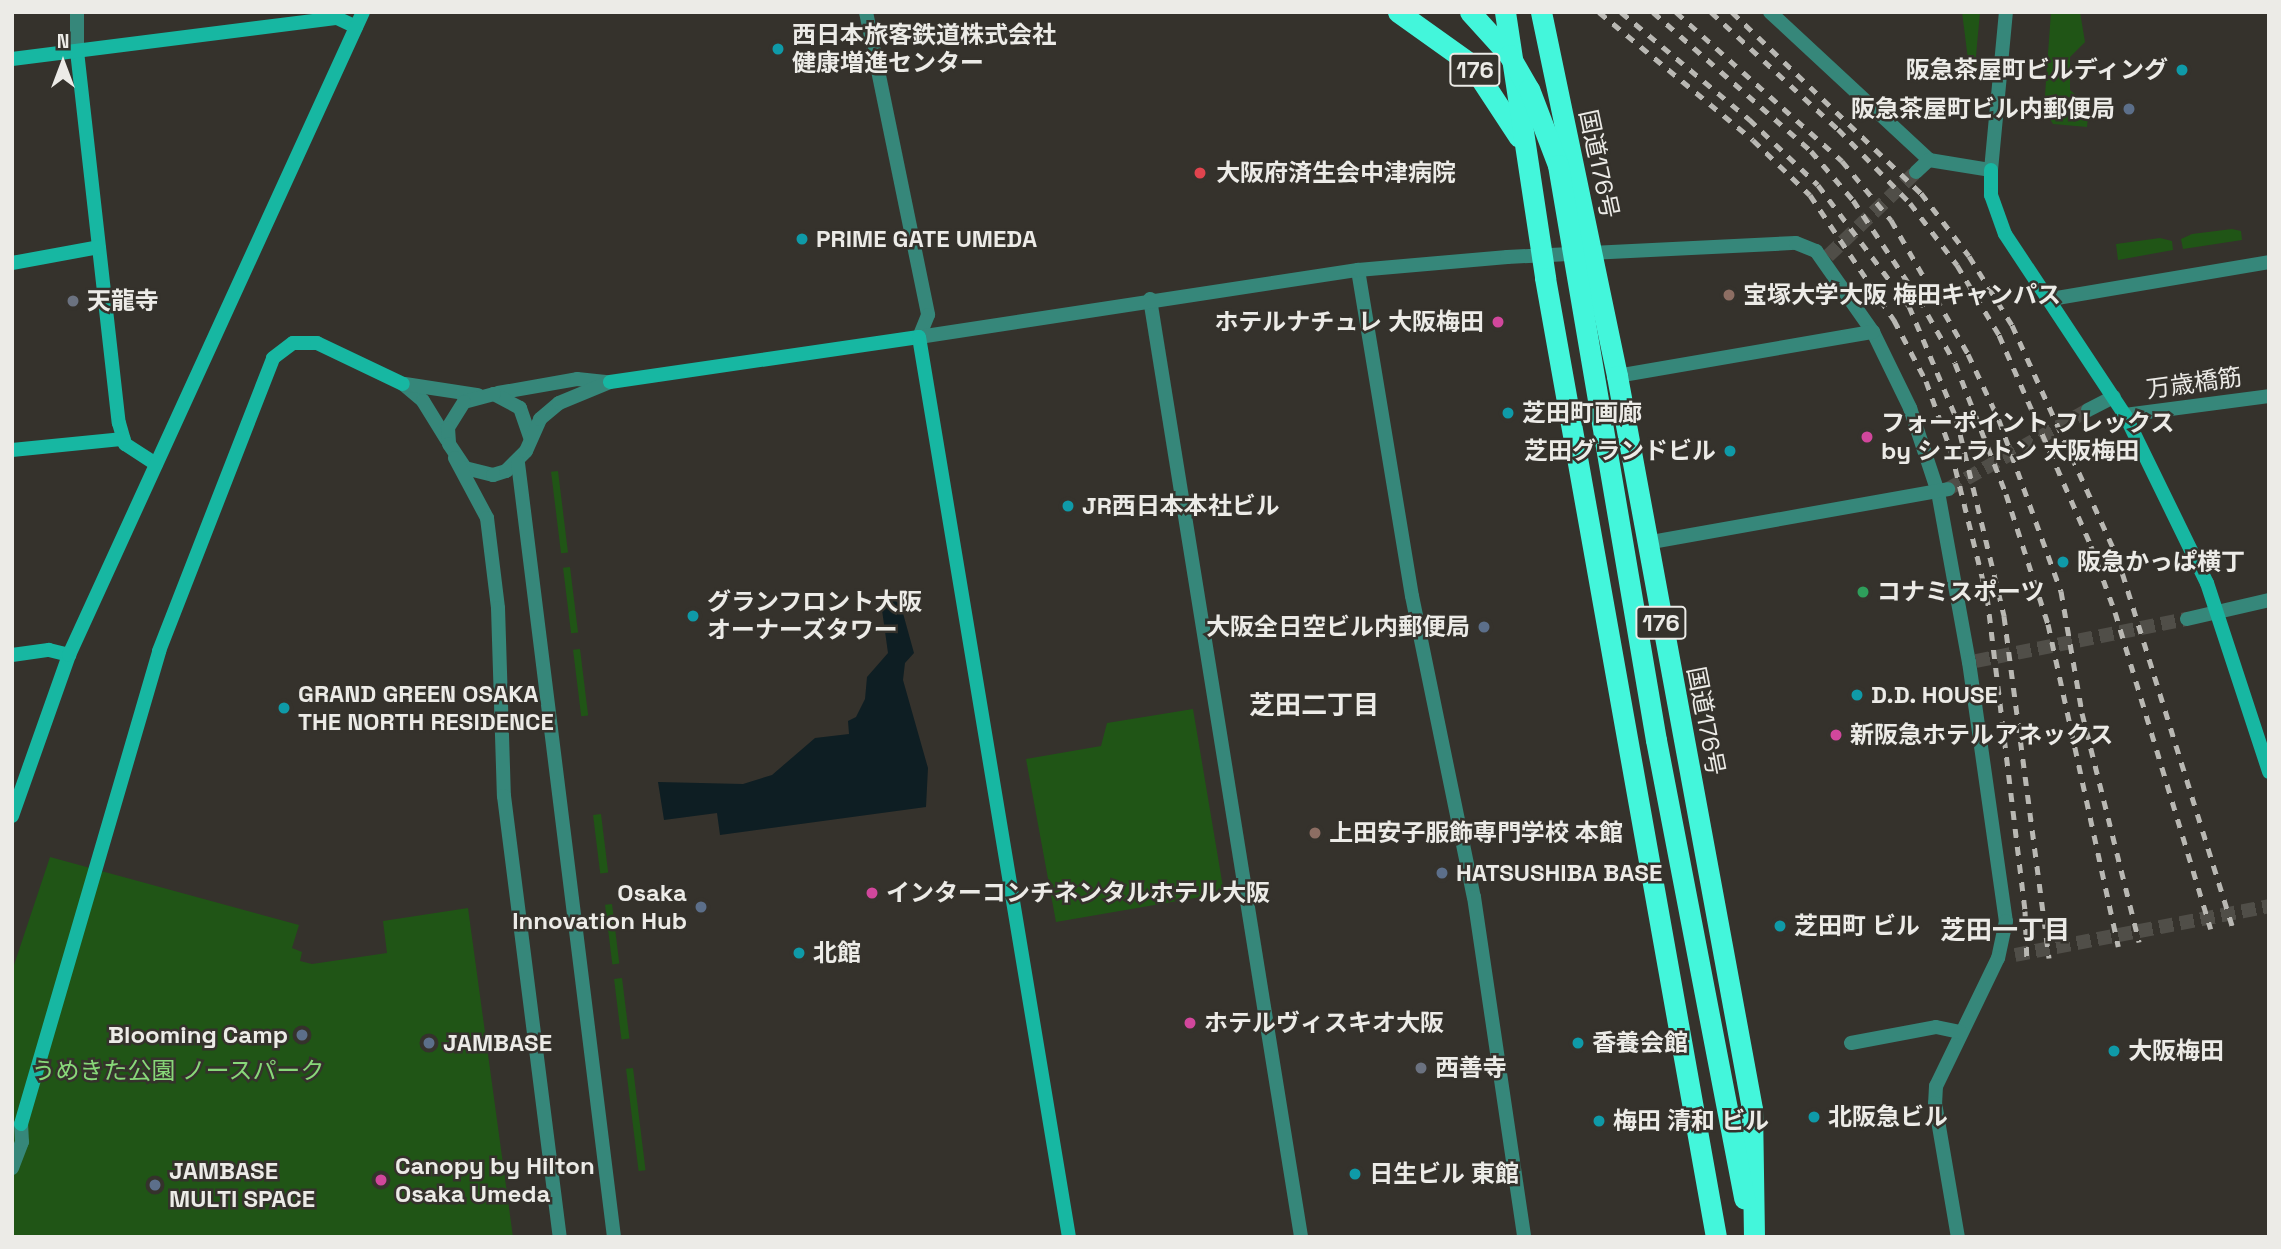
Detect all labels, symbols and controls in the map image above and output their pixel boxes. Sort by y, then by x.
place label: 西日本旅客鉄道株式会社 健康増進センター [792,21,1056,77]
north arrow [28,28,98,98]
text: N [57,29,69,54]
marker: 西日本旅客鉄道株式会社 健康増進センター [770,41,786,57]
road number: 176 [1449,50,1501,90]
place label: 阪急茶屋町ビルディング [1904,56,2168,84]
marker: 阪急茶屋町ビルディング [2174,62,2190,78]
place label: 阪急茶屋町ビル内郵便局 [1851,95,2115,123]
marker: 阪急茶屋町ビル内郵便局 [2121,101,2137,117]
street label: 国道176号 [1573,107,1625,221]
place label: 大阪府済生会中津病院 [1216,159,1456,187]
marker: 大阪府済生会中津病院 [1190,163,1210,183]
place label: PRIME GATE UMEDA [816,225,1037,253]
marker: PRIME GATE UMEDA [794,231,810,247]
place label: 宝塚大学大阪 梅田キャンパス [1743,281,2061,309]
place label: 天龍寺 [87,287,159,315]
marker: 宝塚大学大阪 梅田キャンパス [1721,287,1737,303]
marker: 天龍寺 [65,293,81,309]
place label: ホテルナチュレ 大阪梅田 [1214,308,1484,336]
marker: ホテルナチュレ 大阪梅田 [1490,314,1506,330]
street label: 万歳橋筋 [2144,362,2244,404]
place label: 芝田町画廊 [1522,399,1642,427]
marker: 芝田町画廊 [1500,405,1516,421]
place label: フォーポイント フレックス by シェラトン 大阪梅田 [1881,409,2175,465]
marker: フォーポイント フレックス by シェラトン 大阪梅田 [1859,429,1875,445]
place label: 芝田グランドビル [1524,437,1716,465]
marker: 芝田グランドビル [1722,443,1738,459]
place label: JR西日本本社ビル [1082,492,1280,520]
marker: JR西日本本社ビル [1060,498,1076,514]
place label: 阪急かっぱ横丁 [2077,548,2245,576]
marker: 阪急かっぱ横丁 [2055,554,2071,570]
place label: コナミスポーツ [1877,578,2045,606]
marker: コナミスポーツ [1855,584,1871,600]
place label: グランフロント大阪 オーナーズタワー [707,588,923,644]
road number: 176 [1635,604,1687,642]
marker: グランフロント大阪 オーナーズタワー [685,608,701,624]
place label: 大阪全日空ビル内郵便局 [1206,613,1470,641]
marker: 大阪全日空ビル内郵便局 [1476,619,1492,635]
street label: 国道176号 [1681,664,1731,778]
place label: GRAND GREEN OSAKA THE NORTH RESIDENCE [298,680,554,736]
place label: D.D. HOUSE [1871,681,1998,709]
marker: D.D. HOUSE [1849,687,1865,703]
district label: 芝田二丁目 [1249,690,1379,722]
marker: GRAND GREEN OSAKA THE NORTH RESIDENCE [276,700,292,716]
place label: 新阪急ホテルアネックス [1850,721,2114,749]
marker: 新阪急ホテルアネックス [1828,727,1844,743]
place label: 上田安子服飾専門学校 本館 [1329,819,1623,847]
marker: 上田安子服飾専門学校 本館 [1307,825,1323,841]
place label: HATSUSHIBA BASE [1456,859,1662,887]
marker: HATSUSHIBA BASE [1434,865,1450,881]
place label: Osaka Innovation Hub [512,879,687,935]
place label: インターコンチネンタルホテル大阪 [886,879,1270,907]
marker: インターコンチネンタルホテル大阪 [864,885,880,901]
marker: Osaka Innovation Hub [693,899,709,915]
place label: 芝田町 ビル [1794,912,1920,940]
district label: 芝田一丁目 [1940,915,2070,947]
marker: 芝田町 ビル [1772,918,1788,934]
place label: 北館 [813,939,861,967]
marker: 北館 [791,945,807,961]
place label: ホテルヴィスキオ大阪 [1204,1009,1444,1037]
marker: ホテルヴィスキオ大阪 [1182,1015,1198,1031]
place label: Blooming Camp [108,1021,288,1049]
marker: Blooming Camp [294,1027,310,1043]
place label: JAMBASE [443,1029,552,1057]
place label: 香養会館 [1592,1029,1688,1057]
marker: JAMBASE [421,1035,437,1051]
marker: 香養会館 [1570,1035,1586,1051]
place label: 大阪梅田 [2128,1037,2224,1065]
marker: 大阪梅田 [2106,1043,2122,1059]
place label: 西善寺 [1435,1054,1507,1082]
park label: うめきた公園 ノースパーク [31,1057,325,1085]
marker: 西善寺 [1413,1060,1429,1076]
place label: 北阪急ビル [1828,1103,1948,1131]
place label: 梅田 清和 ビル [1613,1107,1769,1135]
marker: 北阪急ビル [1806,1109,1822,1125]
marker: 梅田 清和 ビル [1591,1113,1607,1129]
place label: Canopy by Hilton Osaka Umeda [395,1152,595,1208]
place label: JAMBASE MULTI SPACE [169,1157,315,1213]
place label: 日生ビル 東館 [1369,1160,1519,1188]
marker: 日生ビル 東館 [1347,1166,1363,1182]
marker: Canopy by Hilton Osaka Umeda [373,1172,389,1188]
marker: JAMBASE MULTI SPACE [147,1177,163,1193]

